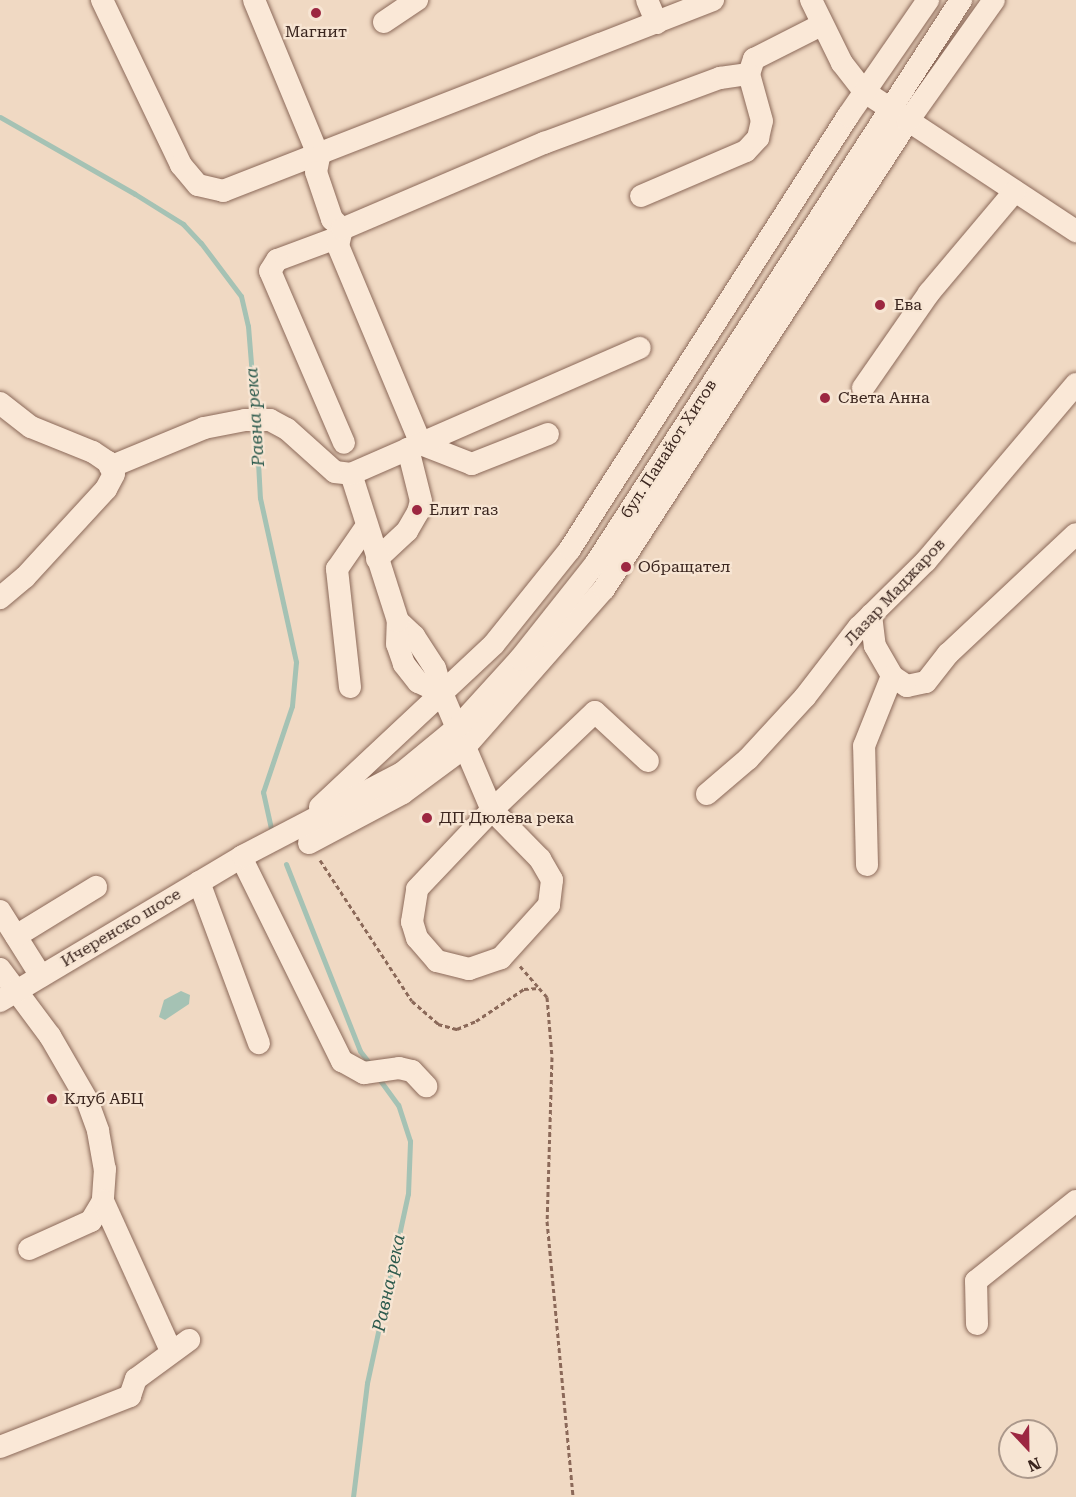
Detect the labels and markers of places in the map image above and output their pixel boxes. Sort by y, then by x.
marker: Магнит [309,6,323,20]
place label: Магнит [285,22,347,42]
place label: Ева [894,295,922,315]
marker: Ева [871,296,889,314]
place label: Света Анна [838,388,930,408]
marker: Света Анна [816,389,834,407]
place label: Елит газ [429,500,498,520]
marker: Елит газ [410,503,424,517]
place label: Обращател [638,557,731,577]
marker: Обращател [619,560,633,574]
place label: ДП Дюлева река [439,808,574,828]
marker: ДП Дюлева река [420,811,434,825]
place label: Клуб АБЦ [64,1089,144,1109]
marker: Клуб АБЦ [45,1092,59,1106]

